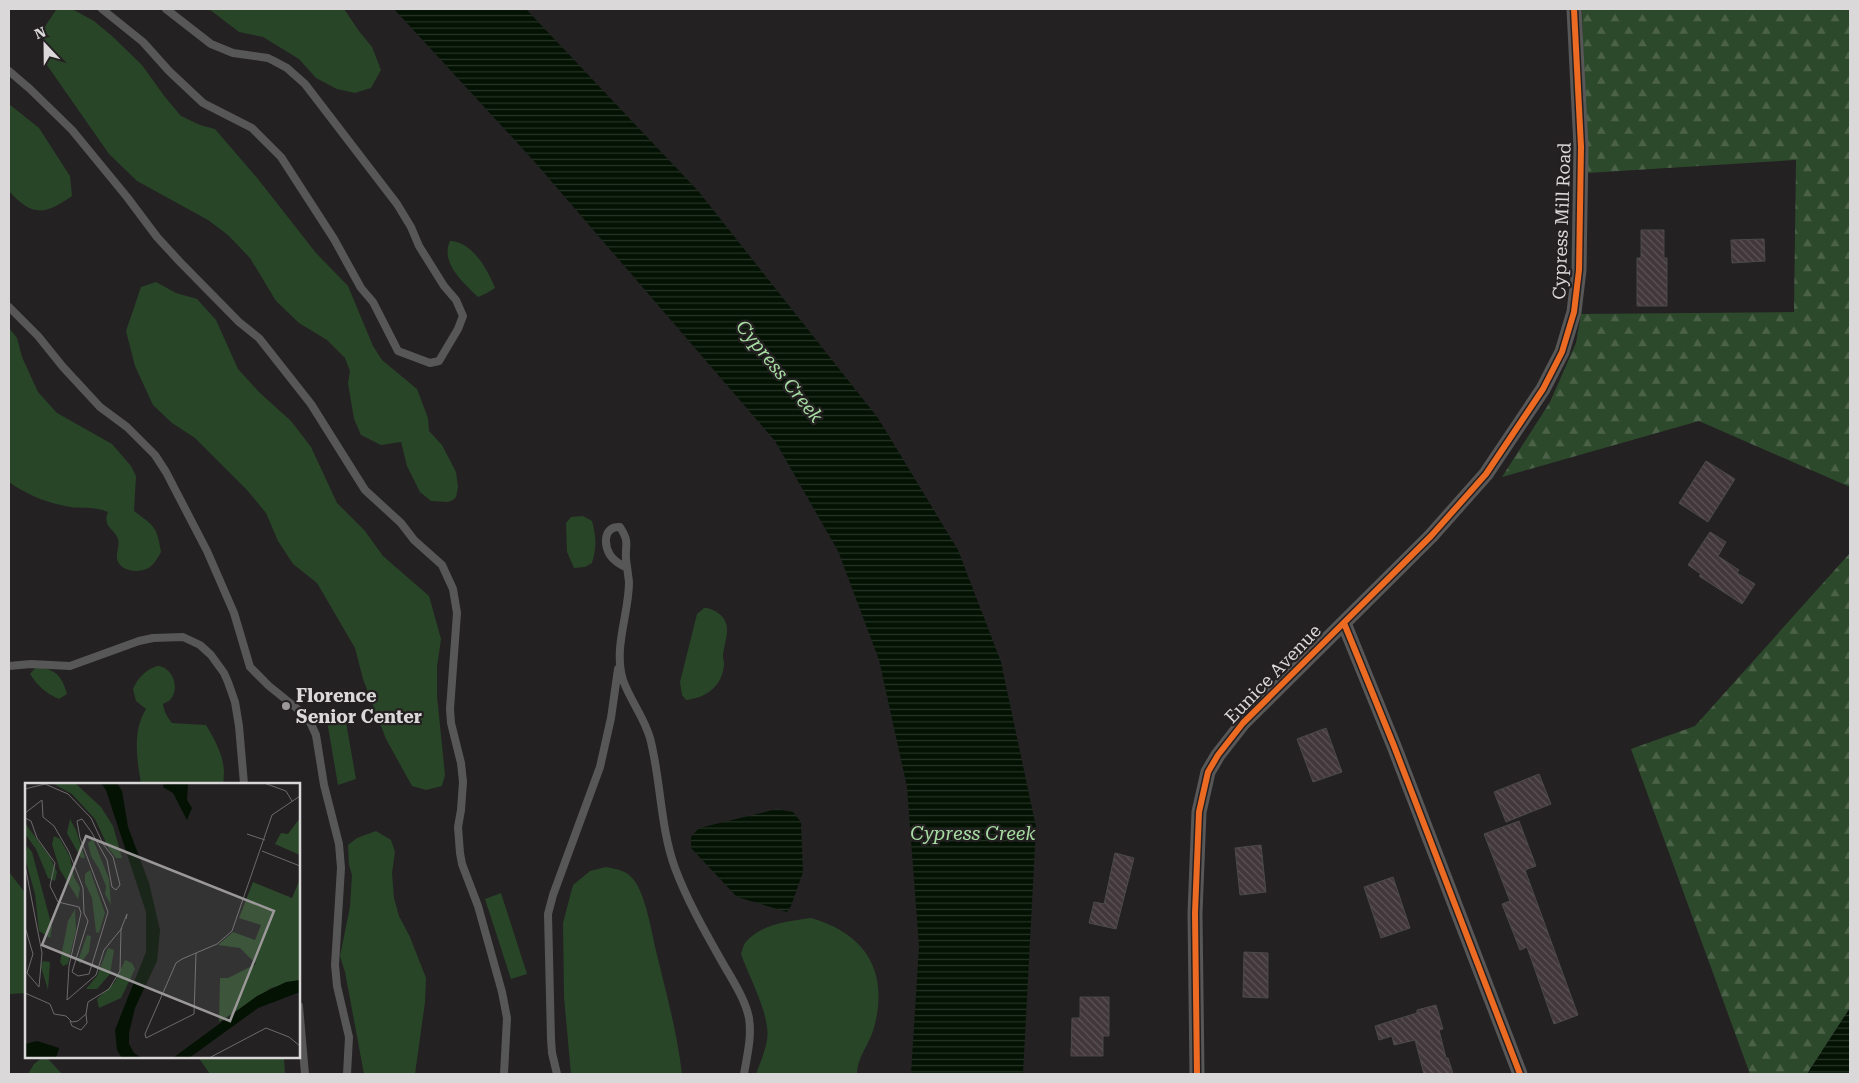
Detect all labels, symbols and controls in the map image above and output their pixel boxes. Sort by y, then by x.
north arrow [20,20,70,70]
text: N [32,23,48,42]
street label: Cypress Mill Road [1548,142,1575,300]
water label: Cypress Creek [731,315,828,428]
street label: Eunice Avenue [1220,620,1325,727]
place label: Florence Senior Center [296,685,422,727]
marker: Florence Senior Center [280,700,292,712]
inset map [25,783,300,1058]
water label: Cypress Creek [910,822,1036,845]

